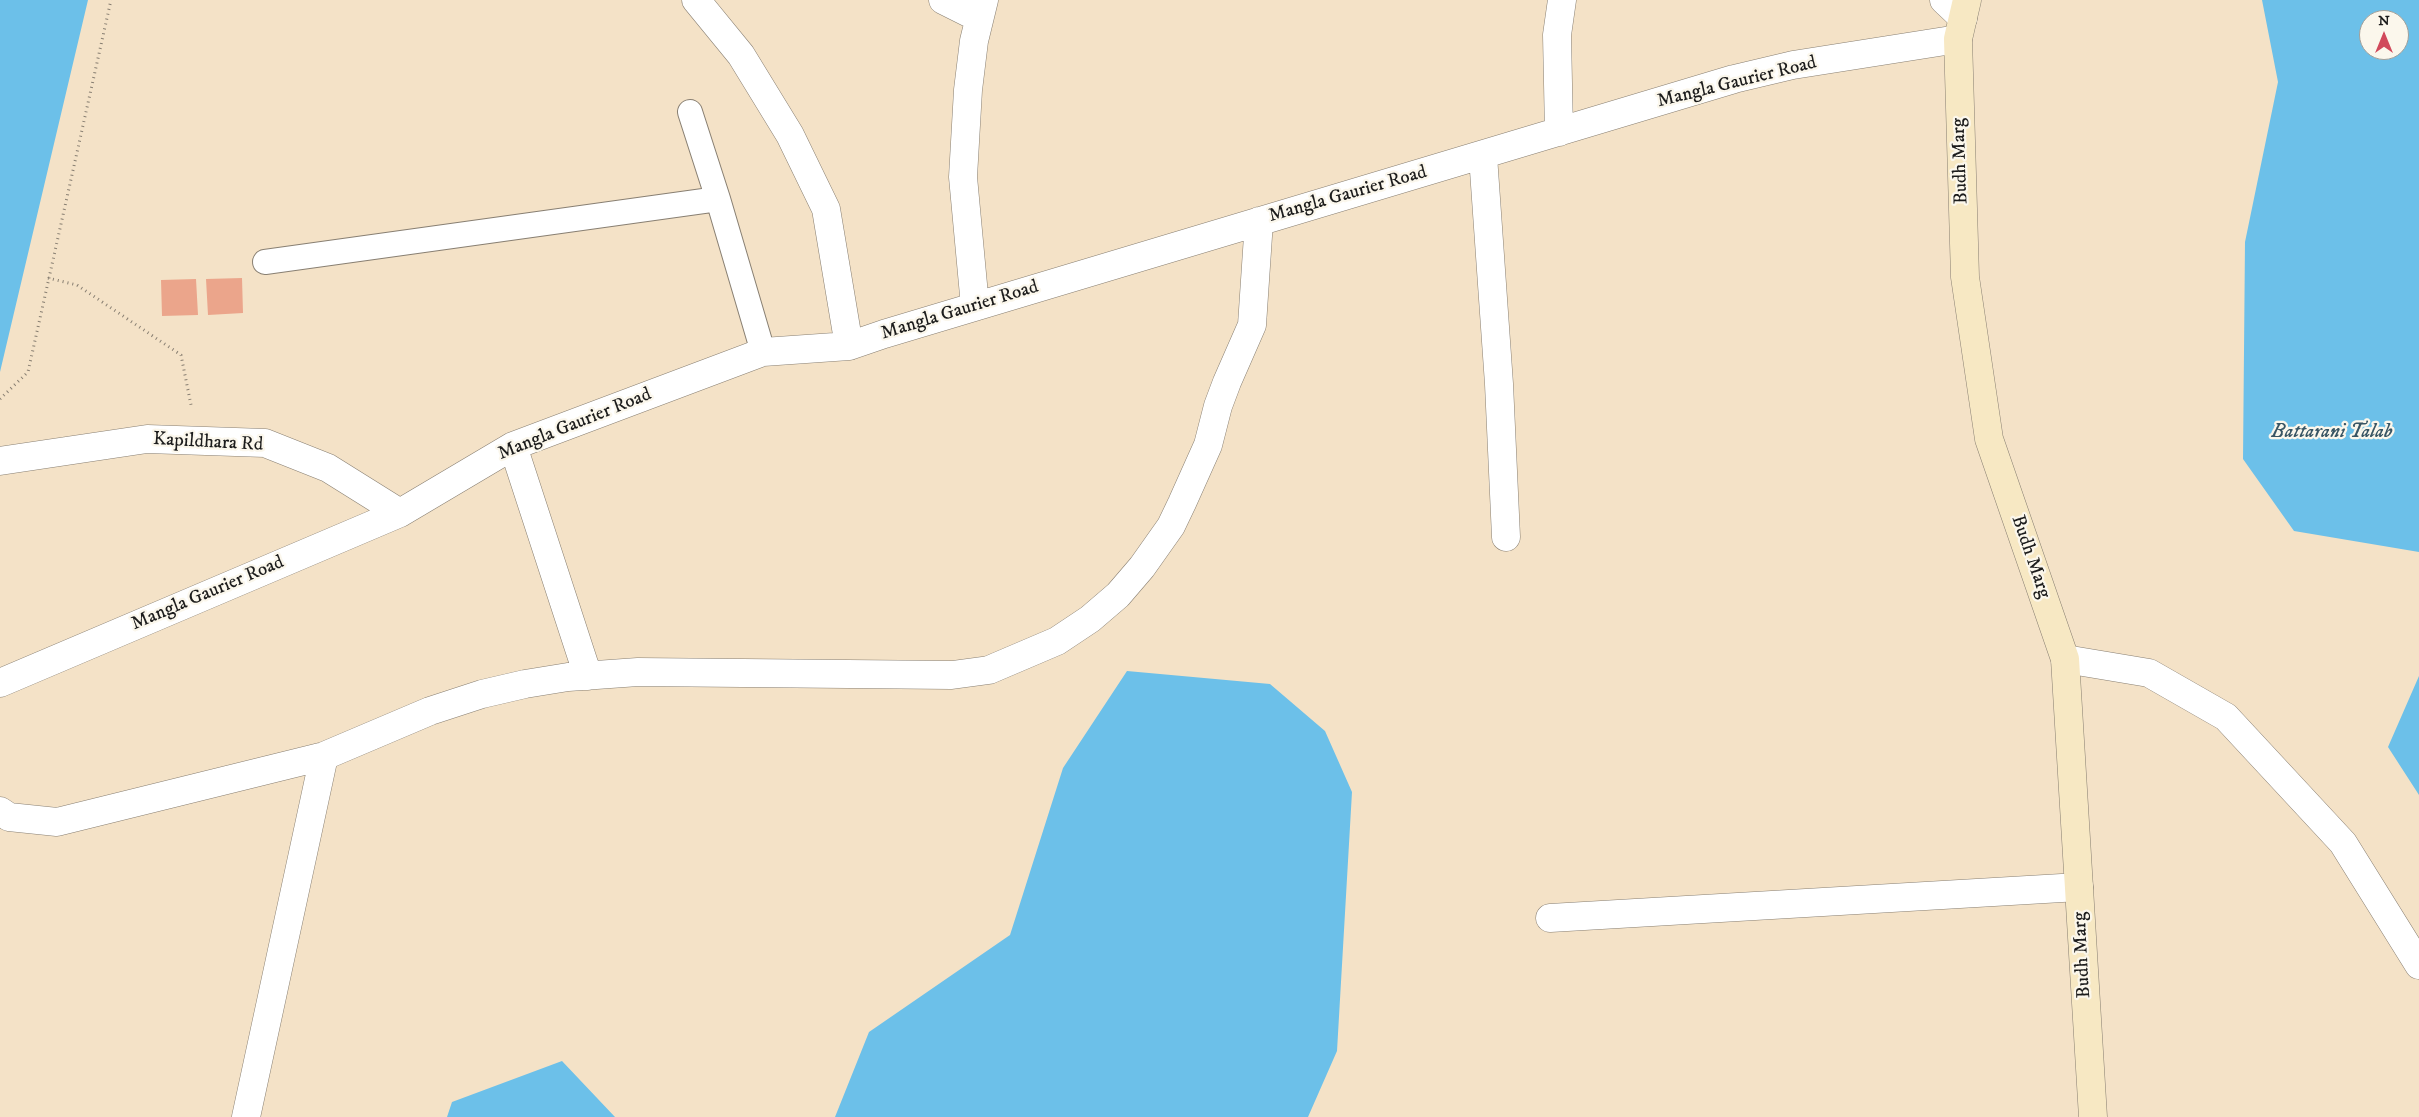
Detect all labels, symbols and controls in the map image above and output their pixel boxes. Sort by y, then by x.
north arrow [2359,10,2409,60]
text: N [2378,12,2390,30]
street label: Mangla Gaurier Road [1655,52,1819,114]
street label: Budh Marg [1948,117,1974,205]
street label: Mangla Gaurier Road [1266,162,1430,228]
street label: Mangla Gaurier Road [879,276,1041,346]
street label: Mangla Gaurier Road [495,384,655,466]
water label: Battarani Talab [2272,421,2392,445]
street label: Kapildhara Rd [152,429,264,457]
street label: Budh Marg [2005,512,2055,602]
street label: Mangla Gaurier Road [128,552,288,636]
street label: Budh Marg [2069,911,2097,999]

